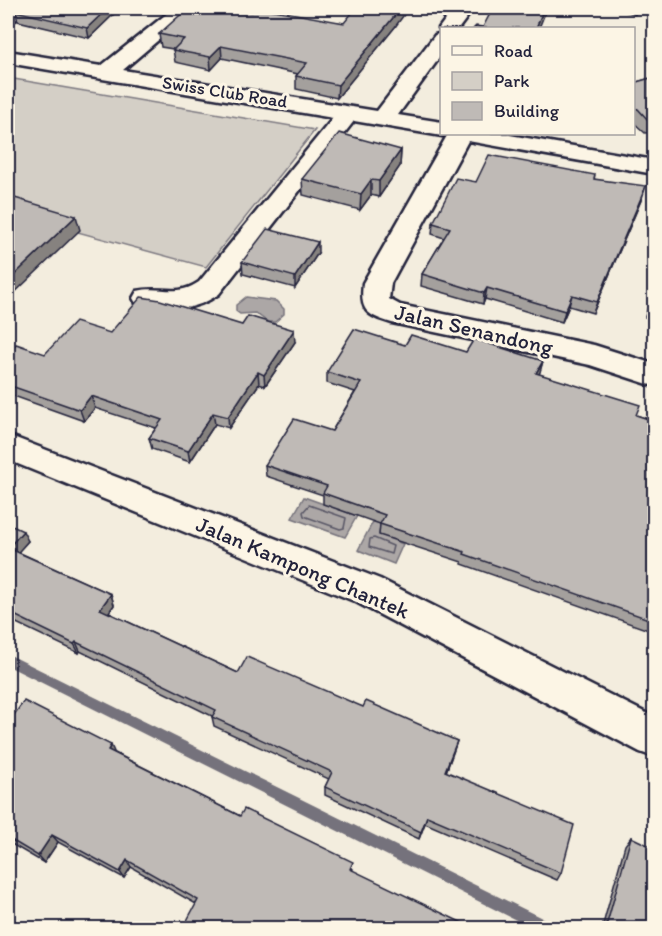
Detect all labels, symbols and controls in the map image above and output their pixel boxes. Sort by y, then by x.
legend [440,27,635,135]
text: Road [494,40,533,62]
text: Park [494,70,529,92]
street label: Swiss Club Road [161,71,289,113]
text: Building [494,100,560,122]
street label: Jalan Senandong [392,298,556,361]
street label: Jalan Kampong Chantek [192,510,414,625]

